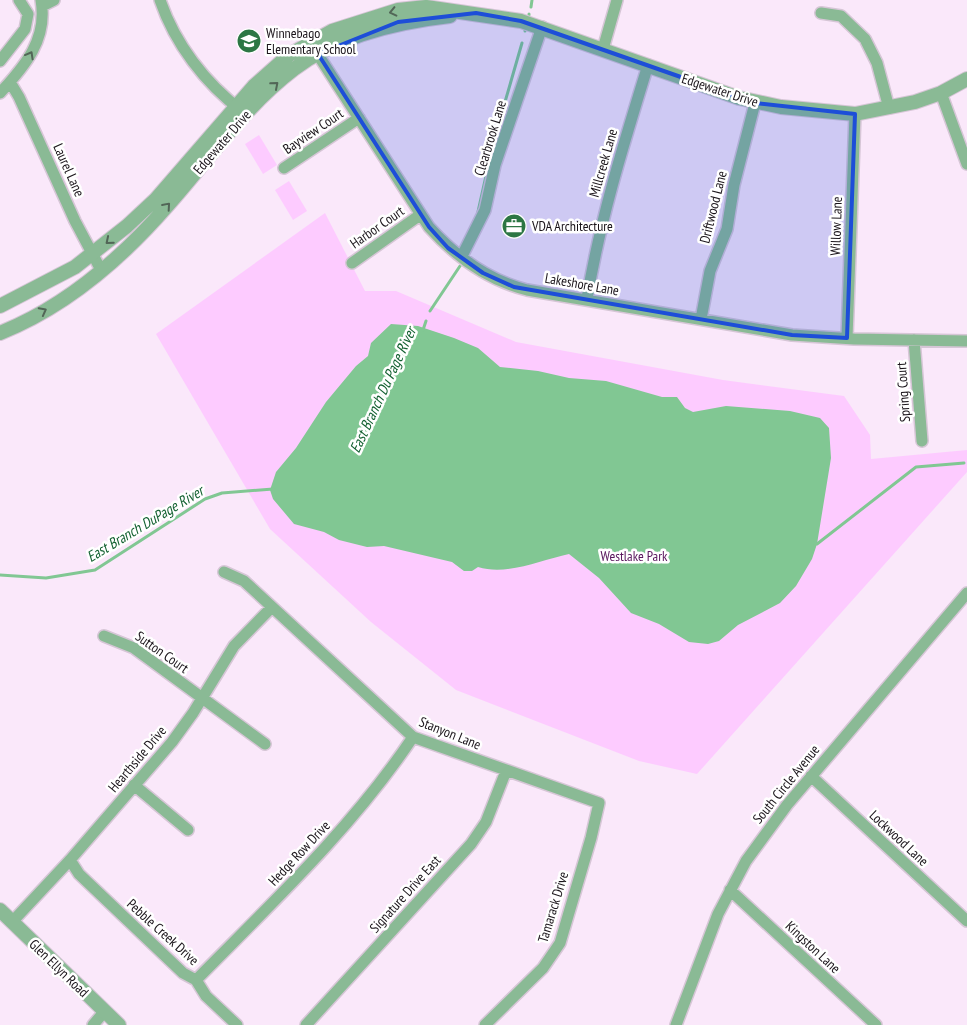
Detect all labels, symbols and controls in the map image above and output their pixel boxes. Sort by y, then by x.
one-way arrow [388,6,397,17]
place label: Winnebago Elementary School [266,24,356,58]
school or university icon: Winnebago Elementary School [236,28,262,54]
one-way arrow [24,51,34,60]
street label: Edgewater Drive [679,69,761,111]
one-way arrow [269,82,278,91]
street label: Clearbrook Lane [470,98,510,178]
street label: Bayview Court [279,104,347,158]
street label: Edgewater Drive [189,106,255,178]
street label: Millcreek Lane [585,127,621,199]
street label: Laurel Lane [49,141,89,200]
street label: Driftwood Lane [695,169,731,245]
street label: Willow Lane [826,196,846,256]
street label: Harbor Court [346,202,408,252]
one-way arrow [161,203,170,212]
office icon: VDA Architecture [501,213,527,239]
place label: VDA Architecture [531,217,613,235]
one-way arrow [106,236,115,244]
street label: Lakeshore Lane [544,269,621,299]
one-way arrow [38,307,47,317]
water label: East Branch Du Page River [345,322,421,455]
street label: Spring Court [892,361,914,423]
water label: East Branch DuPage River [83,480,208,566]
park label: Westlake Park [601,547,668,565]
street label: Sutton Court [132,627,192,677]
street label: Stanyon Lane [416,712,484,754]
street label: Hearthside Drive [104,722,170,796]
street label: South Circle Avenue [749,741,823,827]
street label: Lockwood Lane [866,806,932,870]
street label: Hedge Row Drive [264,816,334,889]
street label: Signature Drive East [366,851,445,936]
street label: Tamarack Drive [534,869,572,945]
street label: Pebble Creek Drive [123,895,203,969]
street label: Kingston Lane [782,917,844,977]
street label: Glen Ellyn Road [25,935,93,1001]

